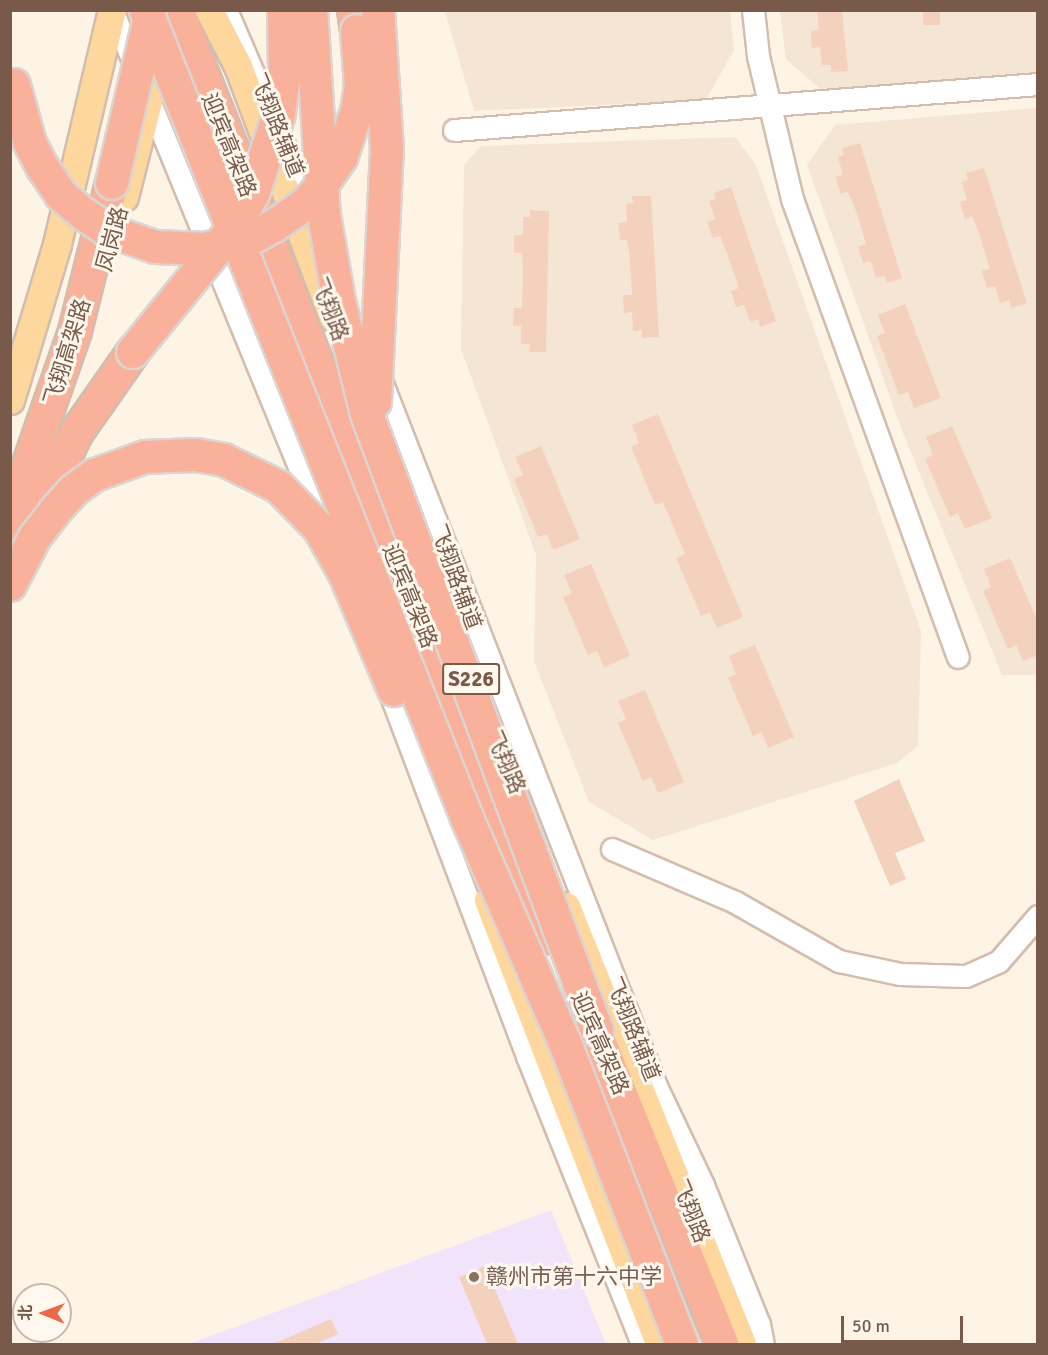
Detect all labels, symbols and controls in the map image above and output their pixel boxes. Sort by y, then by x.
street label: 飞翔路辅道 [244,69,310,181]
street label: 迎宾高架路 [196,89,262,201]
street label: 凤岗路 [91,204,133,274]
street label: 飞翔路 [306,273,354,345]
street label: 飞翔高架路 [38,296,96,408]
street label: 飞翔路辅道 [425,521,487,633]
street label: 迎宾高架路 [377,540,443,652]
road number: S226 [441,661,501,697]
street label: 飞翔路 [481,726,531,798]
street label: 飞翔路辅道 [600,973,666,1085]
street label: 迎宾高架路 [566,987,634,1099]
street label: 飞翔路 [666,1175,716,1247]
place label: 赣州市第十六中学 [486,1264,662,1290]
marker: 赣州市第十六中学 [467,1270,481,1284]
north arrow [12,1283,72,1343]
scale bar [844,1304,966,1342]
text: 北 [16,1305,36,1321]
text: 50 m [852,1315,890,1337]

